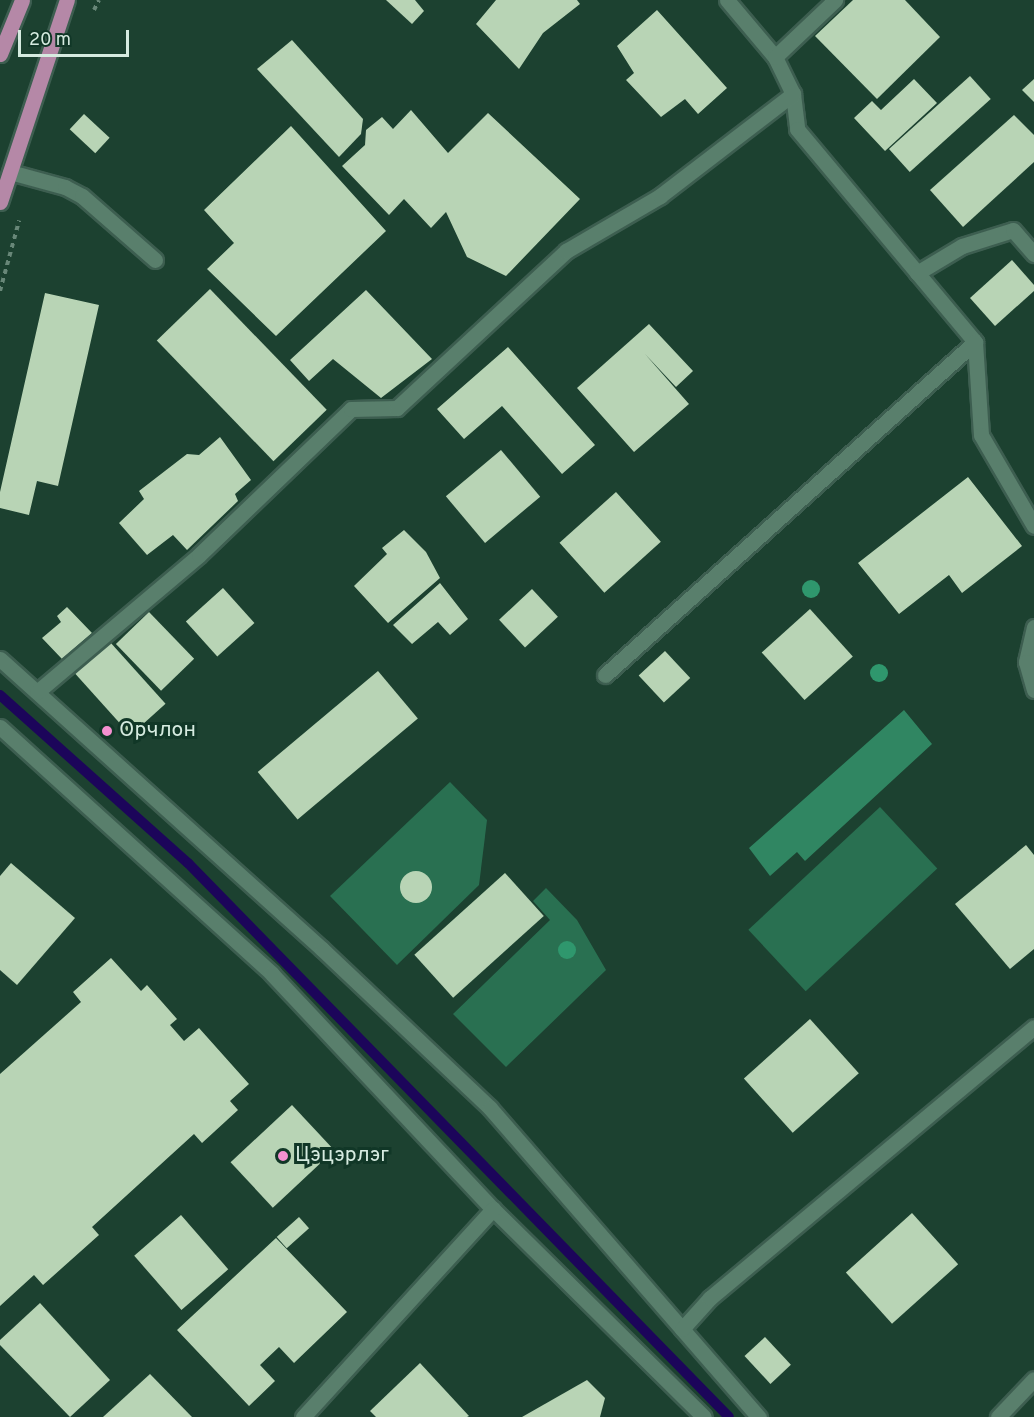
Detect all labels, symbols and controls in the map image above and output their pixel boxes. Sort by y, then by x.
scale bar [21,18,132,56]
text: 20 m [29,29,71,52]
place label: Орчлон [119,718,196,744]
marker: Орчлон [100,724,114,738]
place label: Цэцэрлэг [295,1143,389,1169]
marker: Цэцэрлэг [276,1149,290,1163]

